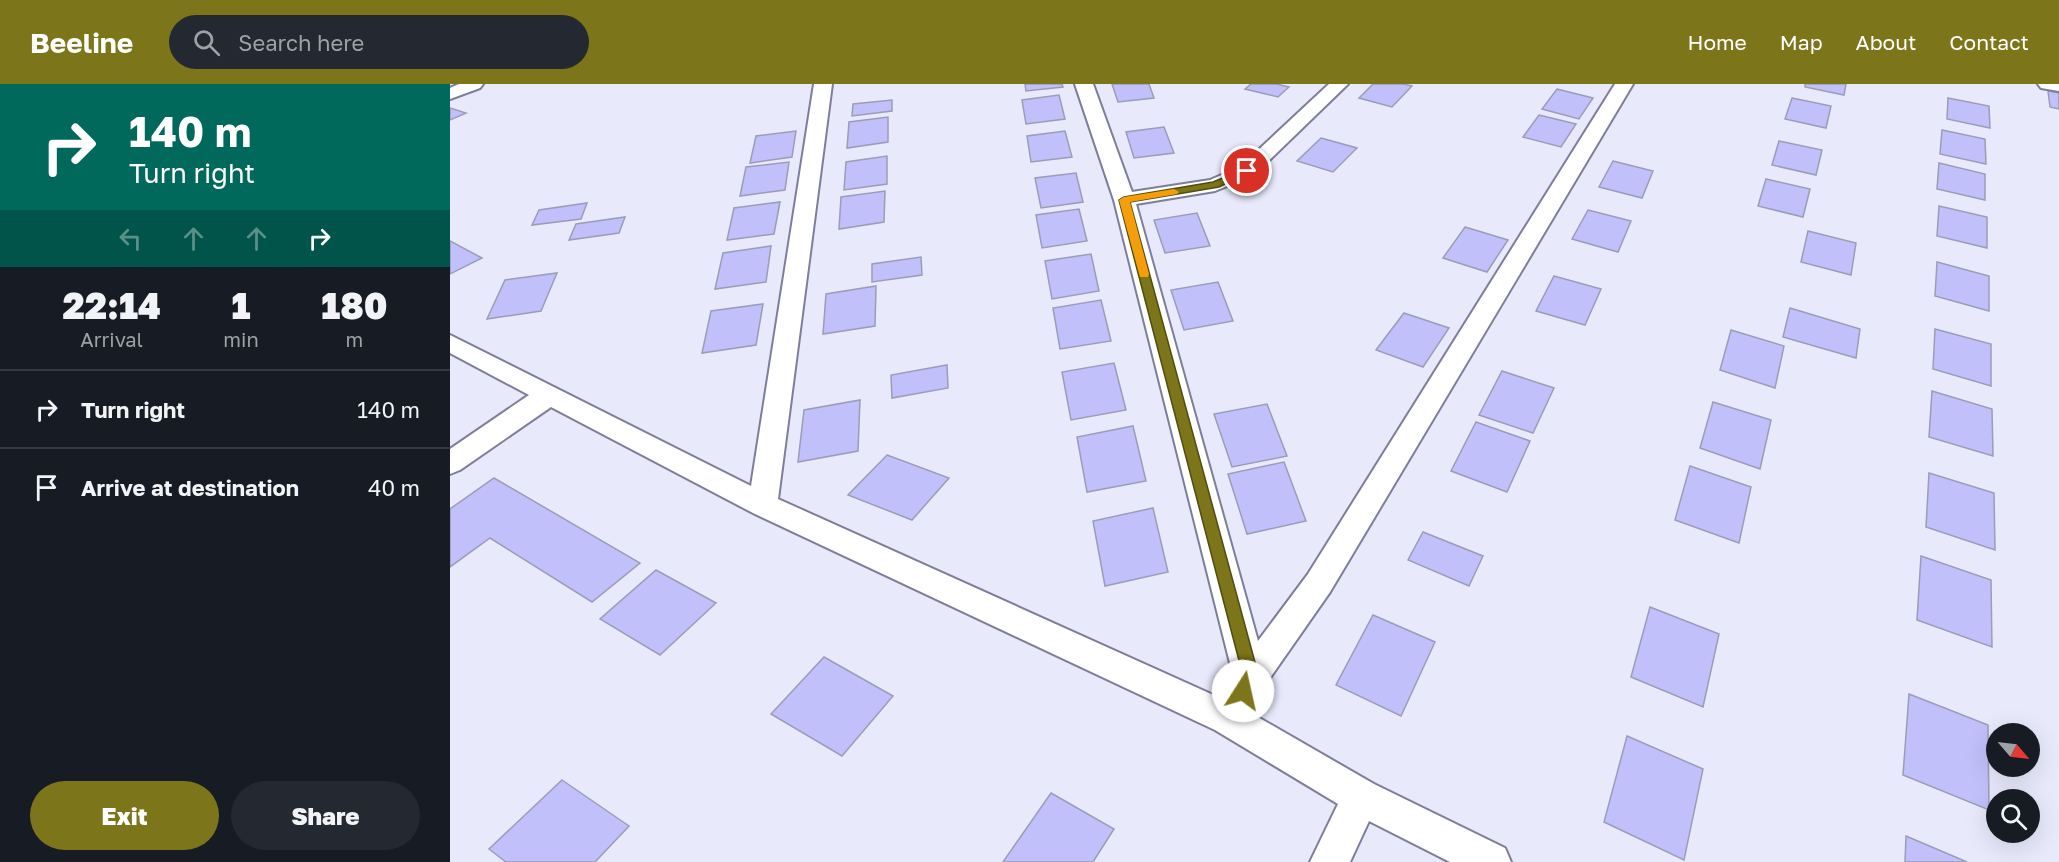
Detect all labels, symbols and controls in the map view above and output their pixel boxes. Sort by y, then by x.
search box [169,15,589,69]
text: Beeline [30,26,133,59]
icon: search [190,26,223,59]
text: Search here [238,29,364,56]
text: Home [1687,29,1747,55]
text: Map [1780,29,1823,55]
text: About [1856,29,1916,55]
text: Contact [1949,29,2029,55]
text: 140 m [129,106,251,156]
icon: right [30,108,108,186]
pin [1221,145,1272,196]
icon: arrive [1230,154,1263,187]
text: Turn right [129,157,255,189]
icon: left [114,222,147,255]
icon: ahead [177,222,210,255]
icon: ahead [240,222,273,255]
icon: right [303,222,336,255]
text: 22:14 [62,284,161,327]
text: 1 [232,284,251,327]
text: 180 [321,284,388,327]
text: Arrival [80,327,143,351]
text: min [223,327,259,351]
text: m [346,327,363,351]
icon: right [30,393,63,426]
text: Turn right [81,396,185,423]
text: 140 m [357,396,420,423]
icon: arrive [30,471,63,504]
text: Arrive at destination [81,474,299,501]
text: 40 m [368,474,420,501]
position arrow [1211,659,1275,723]
north arrow [1986,723,2040,777]
map controls [1986,723,2040,843]
button: Exit [30,781,219,850]
button: Share [231,781,420,850]
button: search [1986,789,2040,843]

